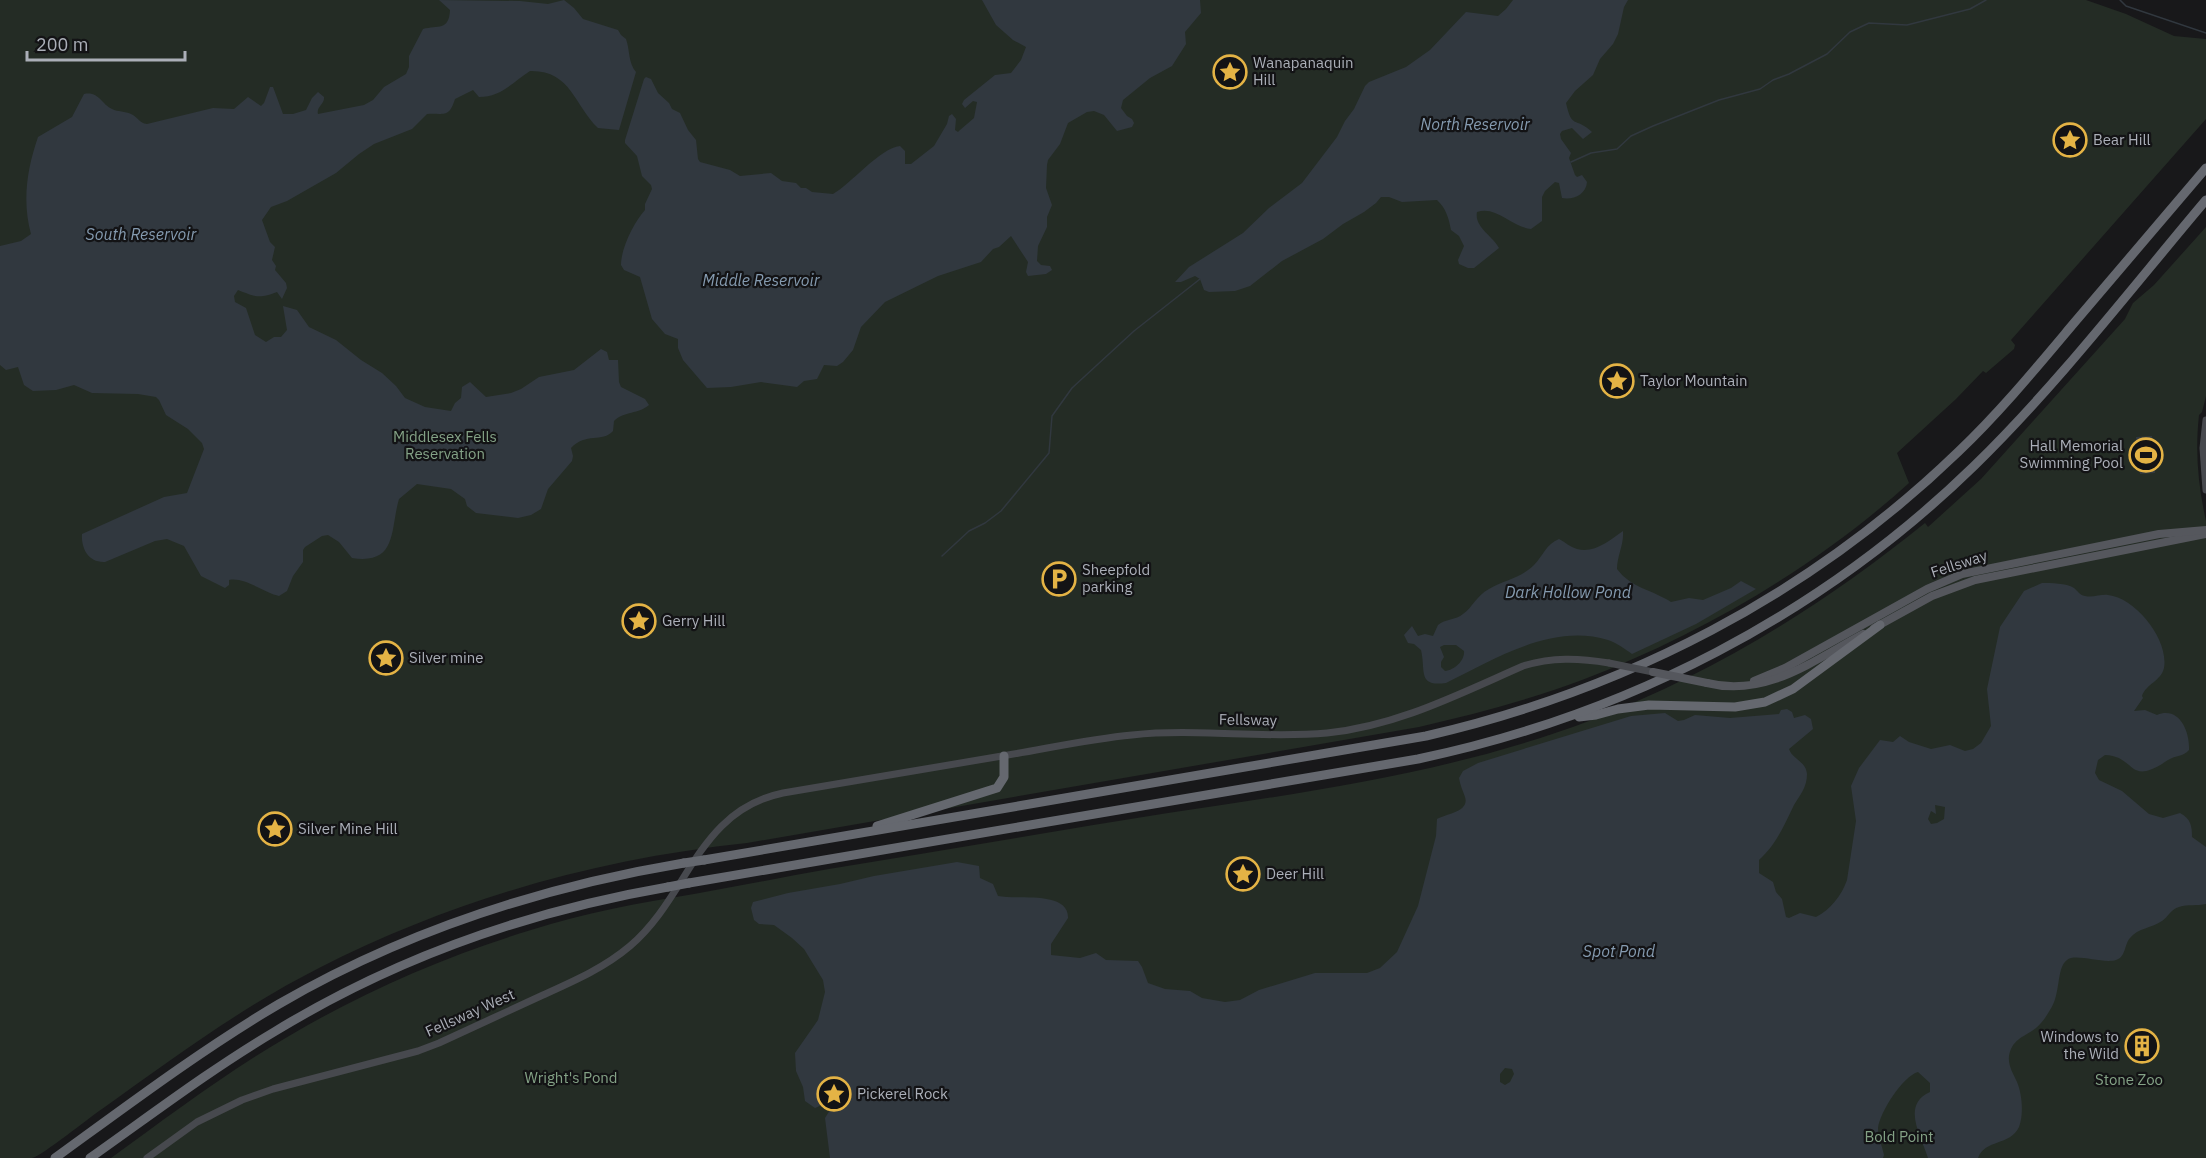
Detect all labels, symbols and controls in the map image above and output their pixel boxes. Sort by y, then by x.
scale bar [27,24,184,62]
text: 200 m [36,33,88,56]
place label: Wanapanaquin Hill [1253,53,1354,89]
place icon: Wanapanaquin Hill [1212,54,1248,90]
water label: North Reservoir [1420,114,1531,134]
place icon: Bear Hill [2052,122,2088,158]
place label: Bear Hill [2093,130,2151,149]
water label: South Reservoir [86,224,198,244]
water label: Middle Reservoir [702,270,821,290]
place icon: Taylor Mountain [1599,363,1635,399]
place label: Taylor Mountain [1640,371,1748,390]
park label: Middlesex Fells Reservation [393,427,497,463]
place label: Hall Memorial Swimming Pool [2019,436,2123,472]
sports icon: Hall Memorial Swimming Pool [2128,437,2164,473]
street label: Fellsway [1928,545,1990,582]
place label: Sheepfold parking [1082,560,1150,596]
parking icon: Sheepfold parking [1041,561,1077,597]
water label: Dark Hollow Pond [1505,582,1632,602]
place icon: Gerry Hill [621,603,657,639]
place label: Gerry Hill [662,611,725,630]
place icon: Silver mine [368,640,404,676]
place label: Silver mine [409,648,484,667]
street label: Fellsway [1219,709,1278,730]
place icon: Silver Mine Hill [257,811,293,847]
place label: Silver Mine Hill [298,819,398,838]
place icon: Deer Hill [1225,856,1261,892]
place label: Deer Hill [1266,864,1324,883]
water label: Spot Pond [1583,941,1656,961]
street label: Fellsway West [422,984,517,1041]
place label: Windows to the Wild [2040,1027,2119,1063]
building icon: Windows to the Wild [2124,1028,2160,1064]
park label: Wright's Pond [524,1068,618,1087]
park label: Stone Zoo [2095,1070,2163,1089]
place icon: Pickerel Rock [816,1076,852,1112]
place label: Pickerel Rock [857,1084,948,1103]
park label: Bold Point [1864,1127,1934,1146]

